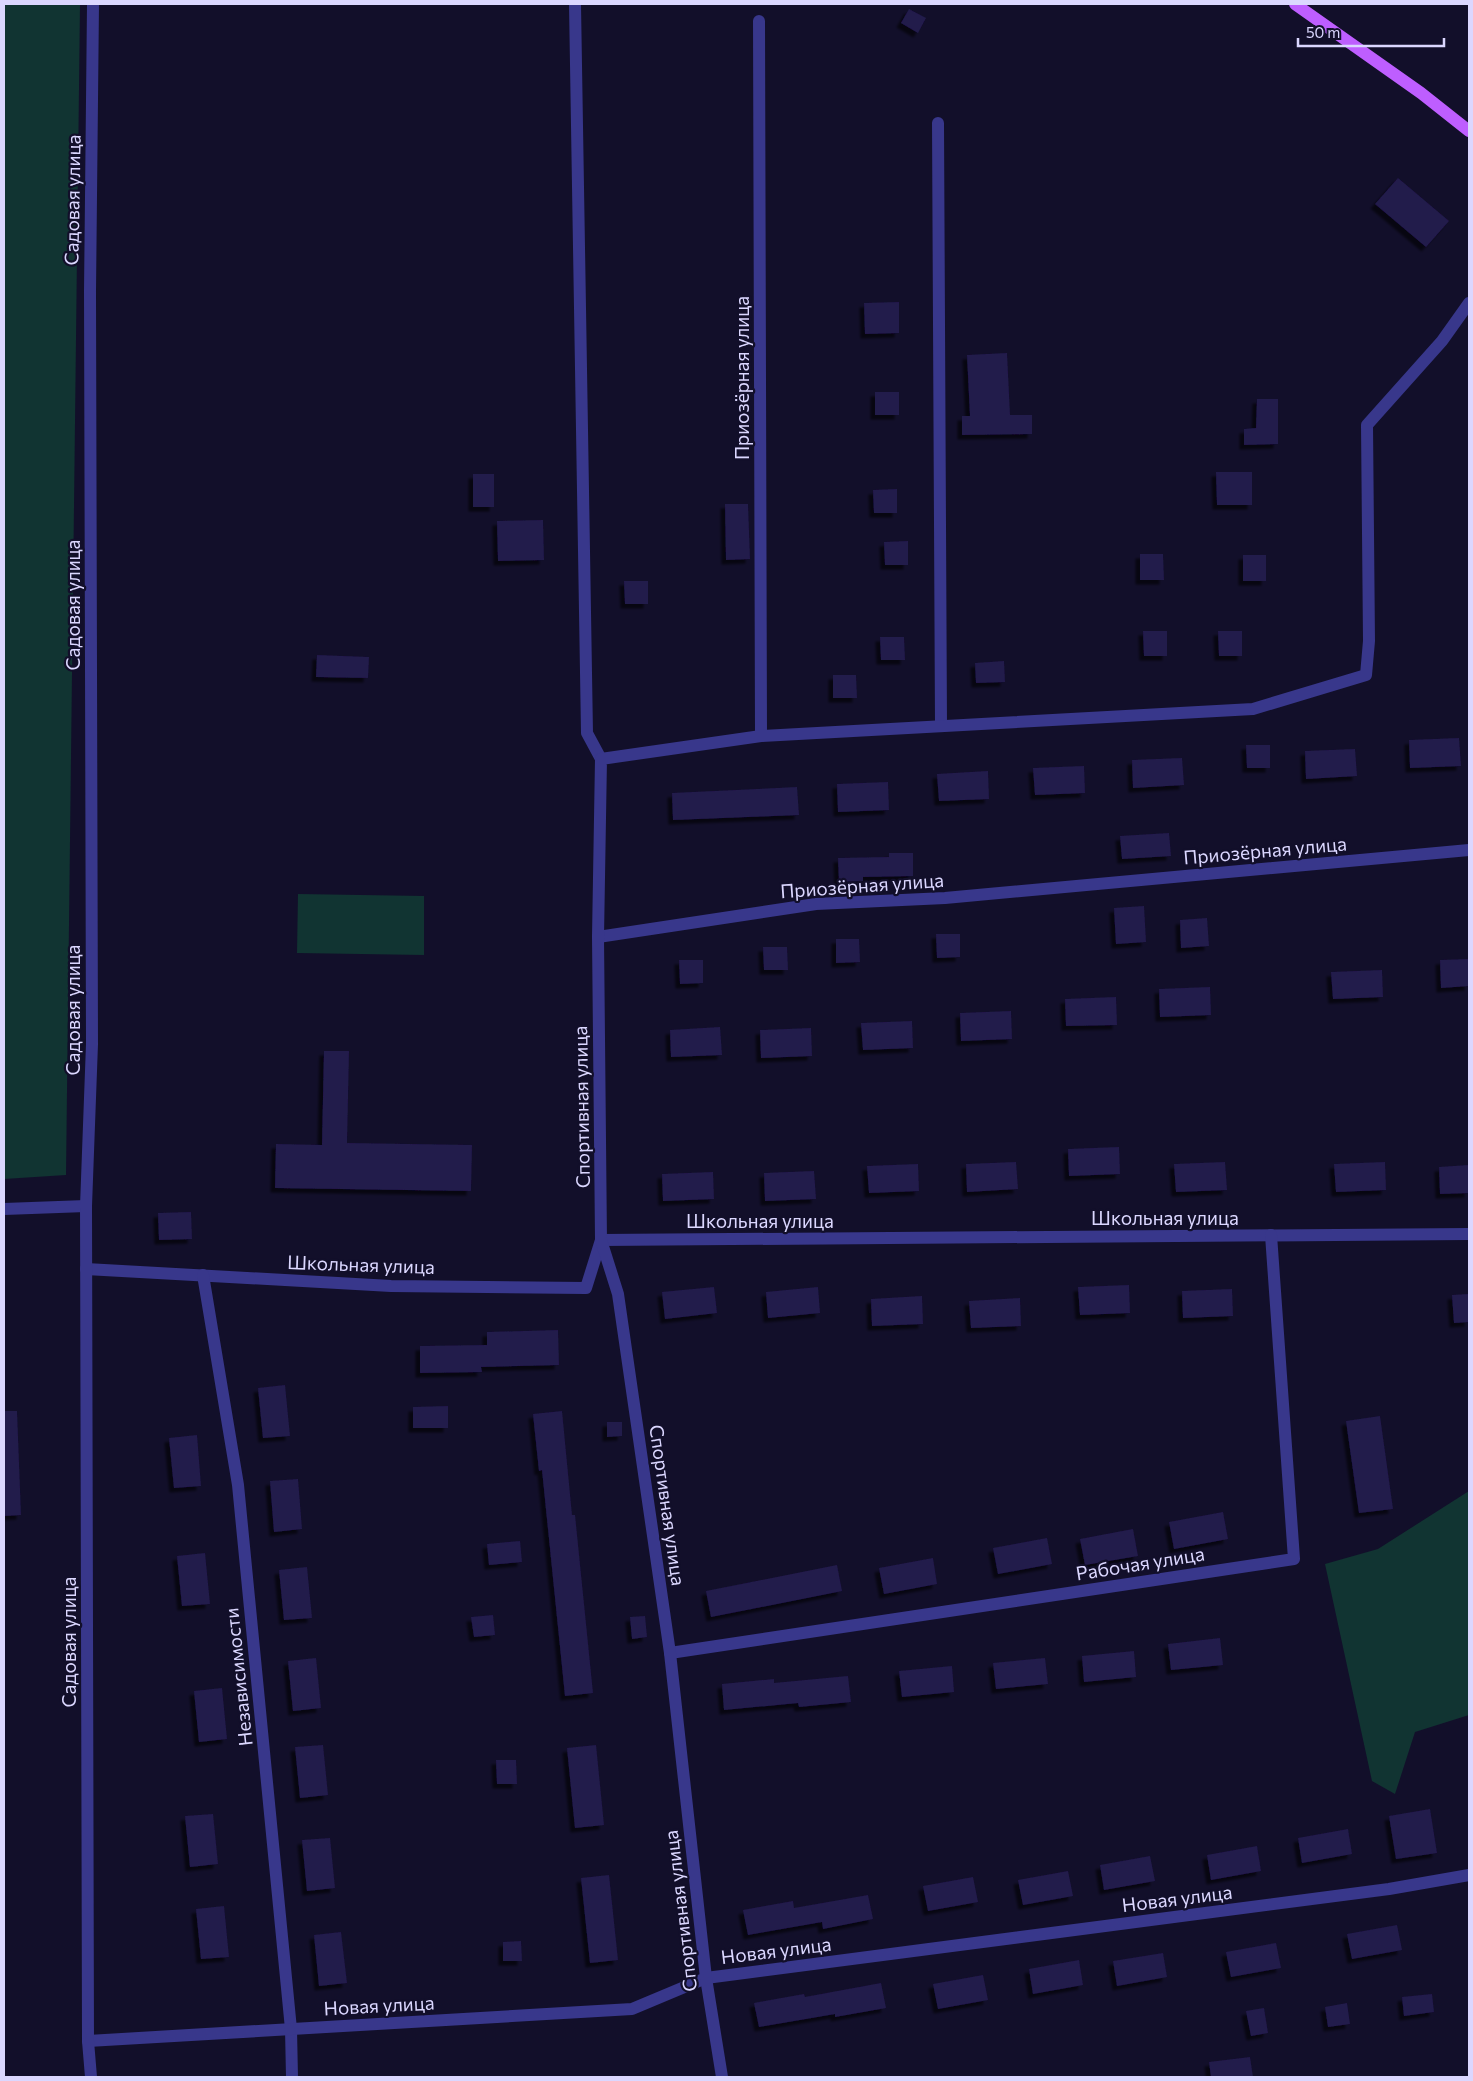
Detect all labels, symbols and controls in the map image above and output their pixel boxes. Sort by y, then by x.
scale bar [1298,15,1444,47]
text: 50 m [1306,23,1340,41]
street label: Садовая улица [59,134,85,266]
street label: Приозёрная улица [730,296,753,460]
street label: Садовая улица [61,540,84,670]
street label: Приозёрная улица [1182,831,1348,869]
street label: Приозёрная улица [779,868,945,902]
street label: Садовая улица [61,945,84,1075]
street label: Спортивная улица [568,1026,594,1188]
street label: Школьная улица [1091,1206,1239,1229]
street label: Школьная улица [686,1209,834,1232]
street label: Школьная улица [287,1250,435,1278]
street label: Спортивная улица [645,1423,691,1587]
street label: Рабочая улица [1074,1541,1206,1585]
street label: Садовая улица [57,1577,80,1707]
street label: Независимости [219,1607,257,1747]
street label: Спортивная улица [659,1829,701,1993]
street label: Новая улица [1120,1880,1234,1916]
street label: Новая улица [719,1932,833,1968]
street label: Новая улица [323,1991,435,2019]

